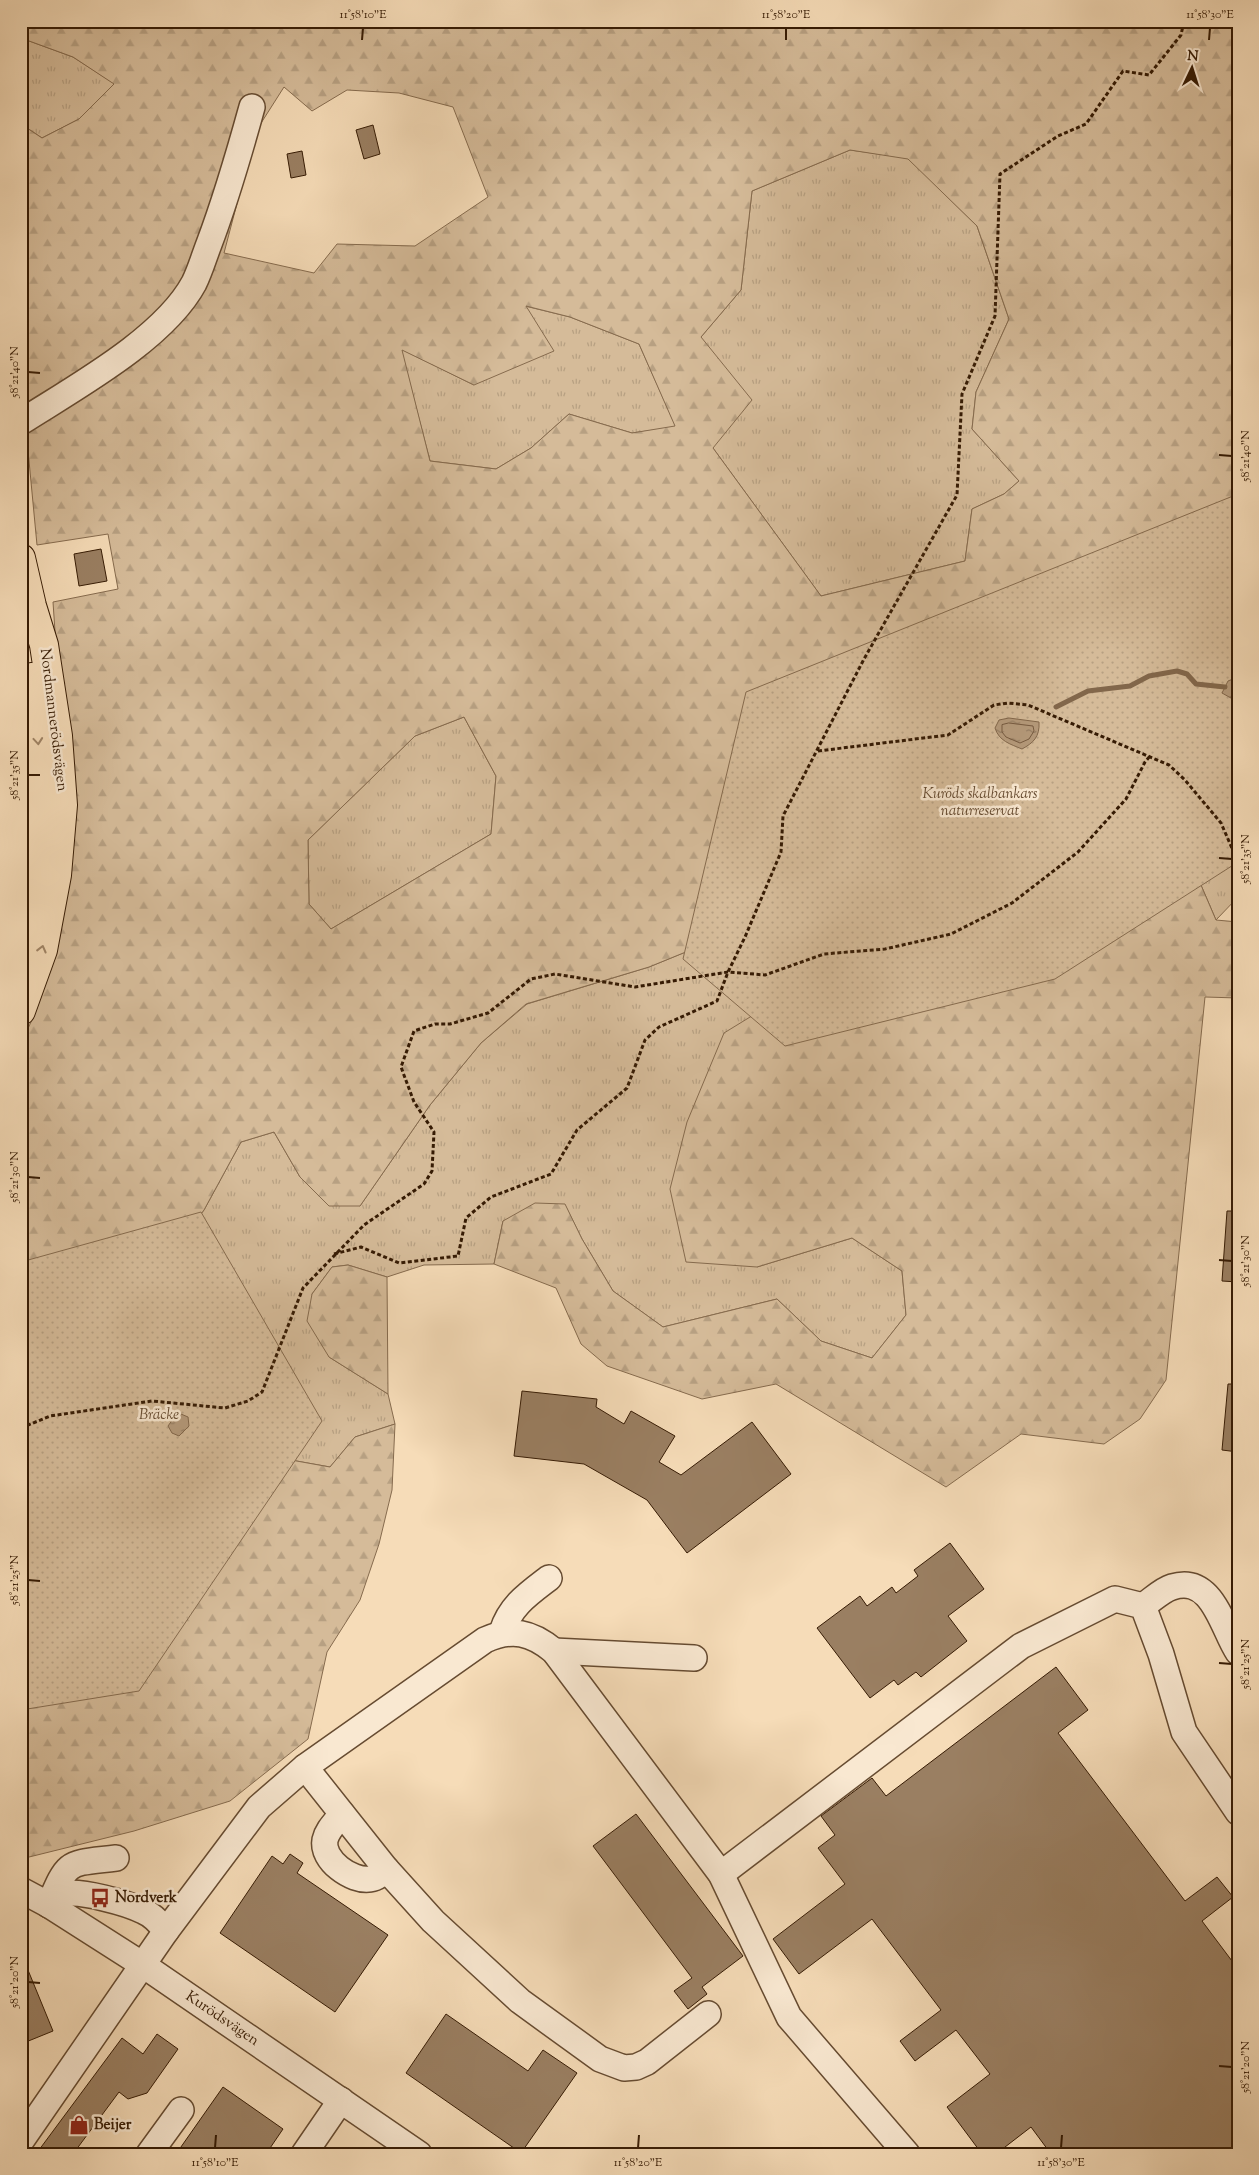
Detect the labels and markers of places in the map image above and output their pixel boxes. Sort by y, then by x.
bus stop icon: Nordverk [89,1887,111,1909]
place label: Nordverk [115,1888,178,1909]
shop icon: Beijer [68,2114,90,2136]
place label: Beijer [94,2115,132,2136]

